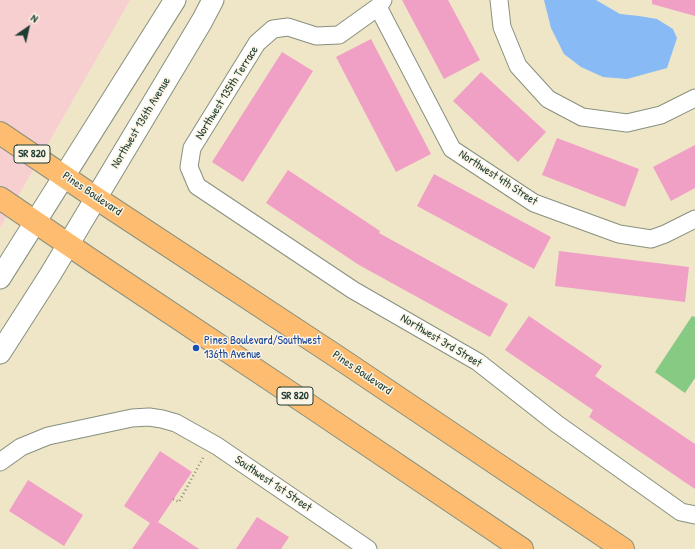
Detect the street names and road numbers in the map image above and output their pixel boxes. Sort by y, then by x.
street label: Northwest 135th Terrace [192,44,262,142]
street label: Northwest 136th Avenue [108,75,174,171]
road number: SR 820 [14,145,50,163]
street label: Northwest 4th Street [456,147,540,209]
street label: Pines Boulevard [60,169,124,219]
street label: Northwest 3rd Street [398,311,484,371]
street label: Pines Boulevard [330,348,394,398]
road number: SR 820 [277,387,313,405]
street label: Southwest 1st Street [232,453,314,515]

